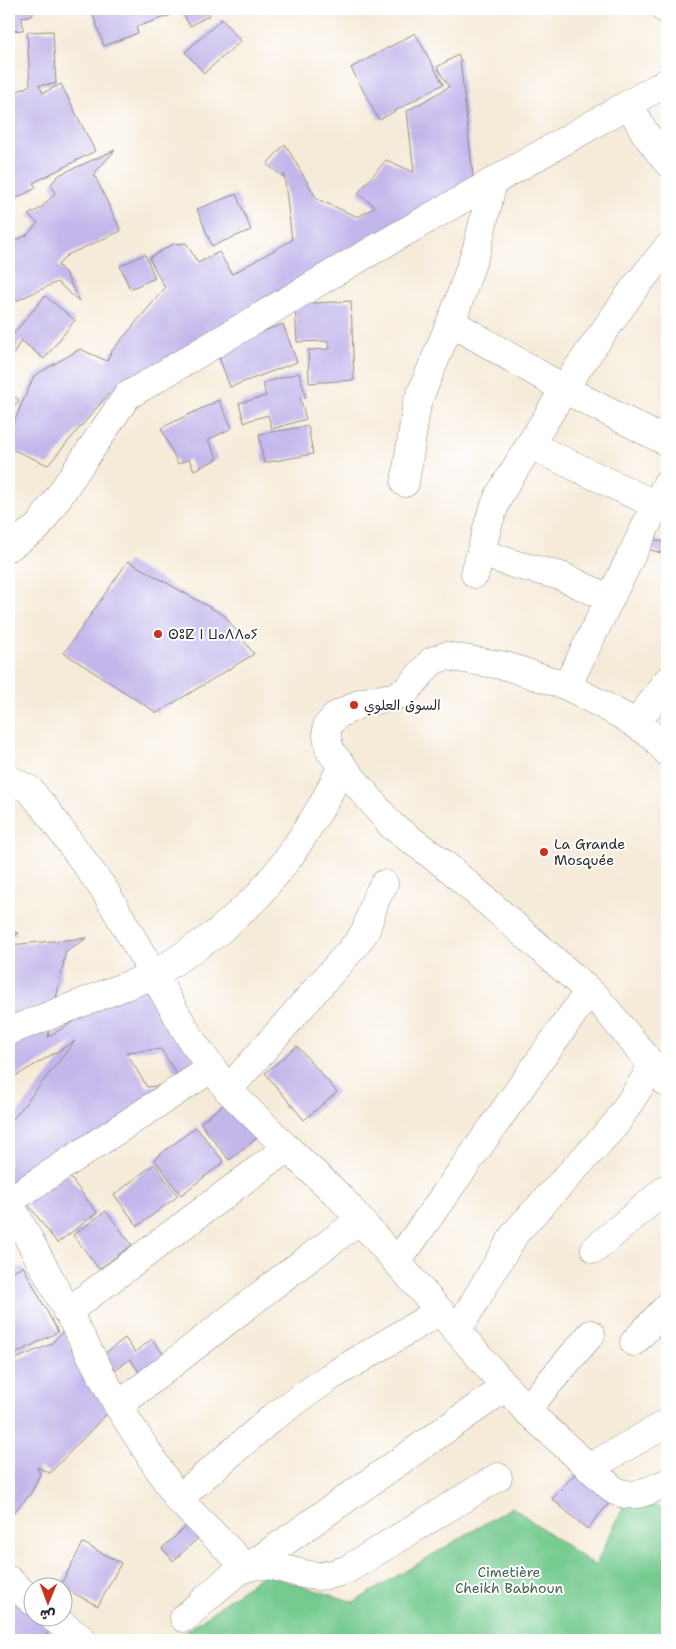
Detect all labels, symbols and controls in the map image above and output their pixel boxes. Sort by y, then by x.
place label: ⵙⵓⵇ ⵏ ⵡⴰⴷⴷⴰⵢ [168,625,258,643]
marker: ⵙⵓⵇ ⵏ ⵡⴰⴷⴷⴰⵢ [152,628,164,640]
place label: السوق العلوي [364,696,441,716]
marker: السوق العلوي [348,699,360,711]
place label: La Grande Mosquée [554,835,625,869]
marker: La Grande Mosquée [538,846,550,858]
park label: Cimetière Cheikh Babhoun [455,1563,564,1597]
north arrow [22,1576,72,1626]
text: ش [40,1606,56,1624]

